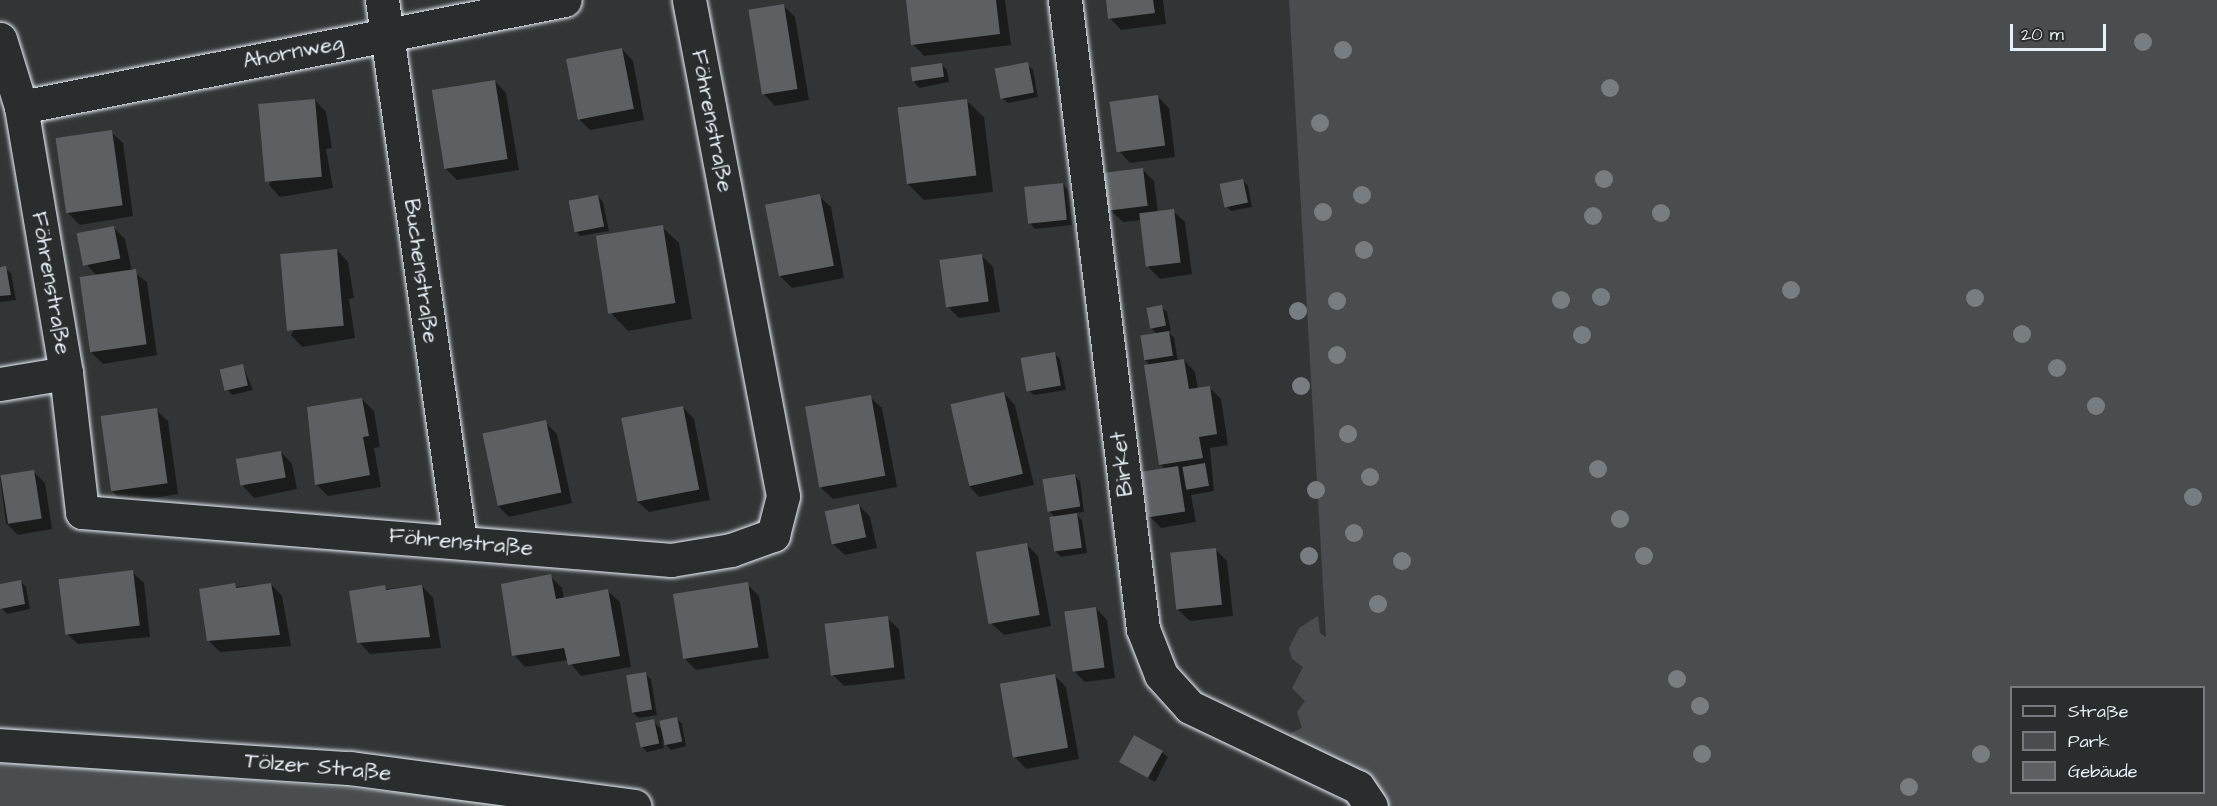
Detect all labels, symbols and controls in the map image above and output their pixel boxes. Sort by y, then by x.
scale bar [2013,12,2109,50]
text: 20 m [2021,22,2064,47]
street label: Ahornweg [241,29,345,75]
street label: Föhrenstraße [685,48,739,194]
street label: Buchenstraße [398,197,444,345]
street label: Föhrenstraße [25,210,77,356]
street label: Birket [1105,430,1139,498]
street label: Föhrenstraße [388,523,534,561]
legend [2010,686,2205,794]
text: Straße [2068,699,2128,724]
text: Park [2068,729,2110,754]
street label: Tölzer Straße [244,747,392,787]
text: Gebäude [2068,759,2138,784]

